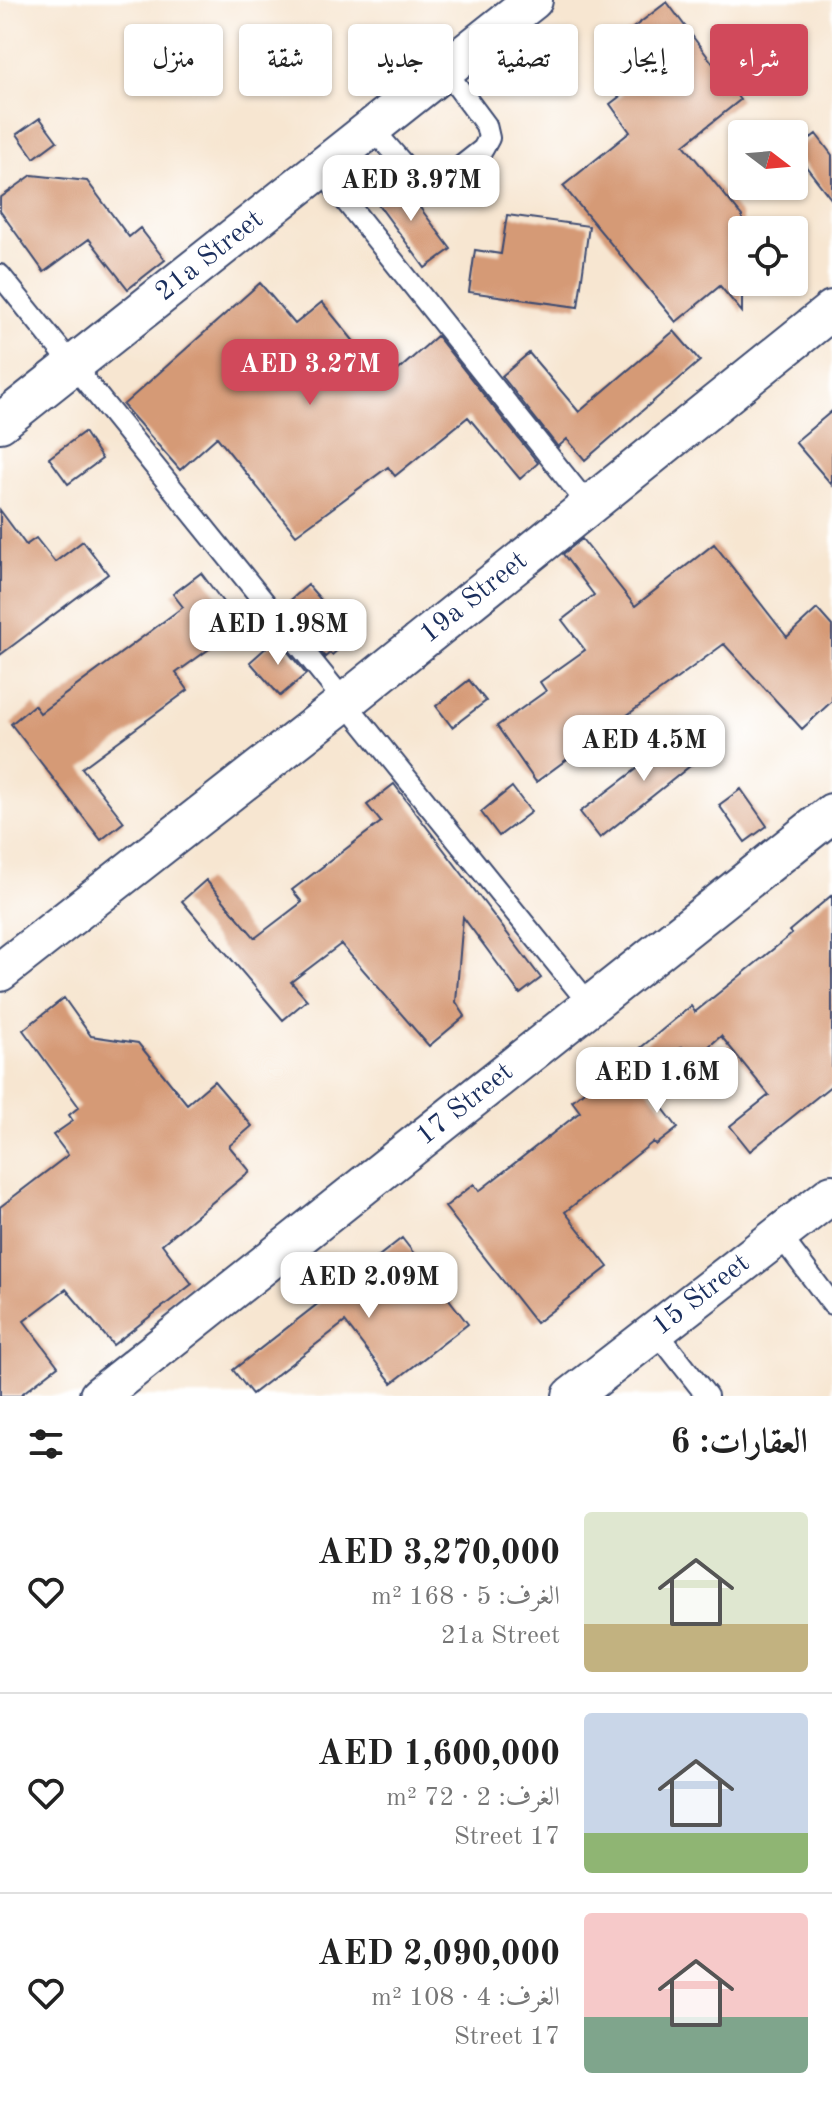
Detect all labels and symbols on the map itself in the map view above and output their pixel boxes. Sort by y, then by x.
north arrow [728,120,808,200]
pin: AED 3.97M [319,155,503,223]
street label: 21a Street [151,206,269,307]
pin: AED 3.27M [218,339,402,407]
street label: 19a Street [415,547,533,649]
pin: AED 1.98M [186,599,370,667]
pin: AED 4.5M [561,715,727,783]
pin: AED 1.6M [574,1047,740,1115]
street label: 17 Street [412,1058,519,1151]
street label: 15 Street [648,1249,755,1342]
pin: AED 2.09M [277,1252,461,1320]

